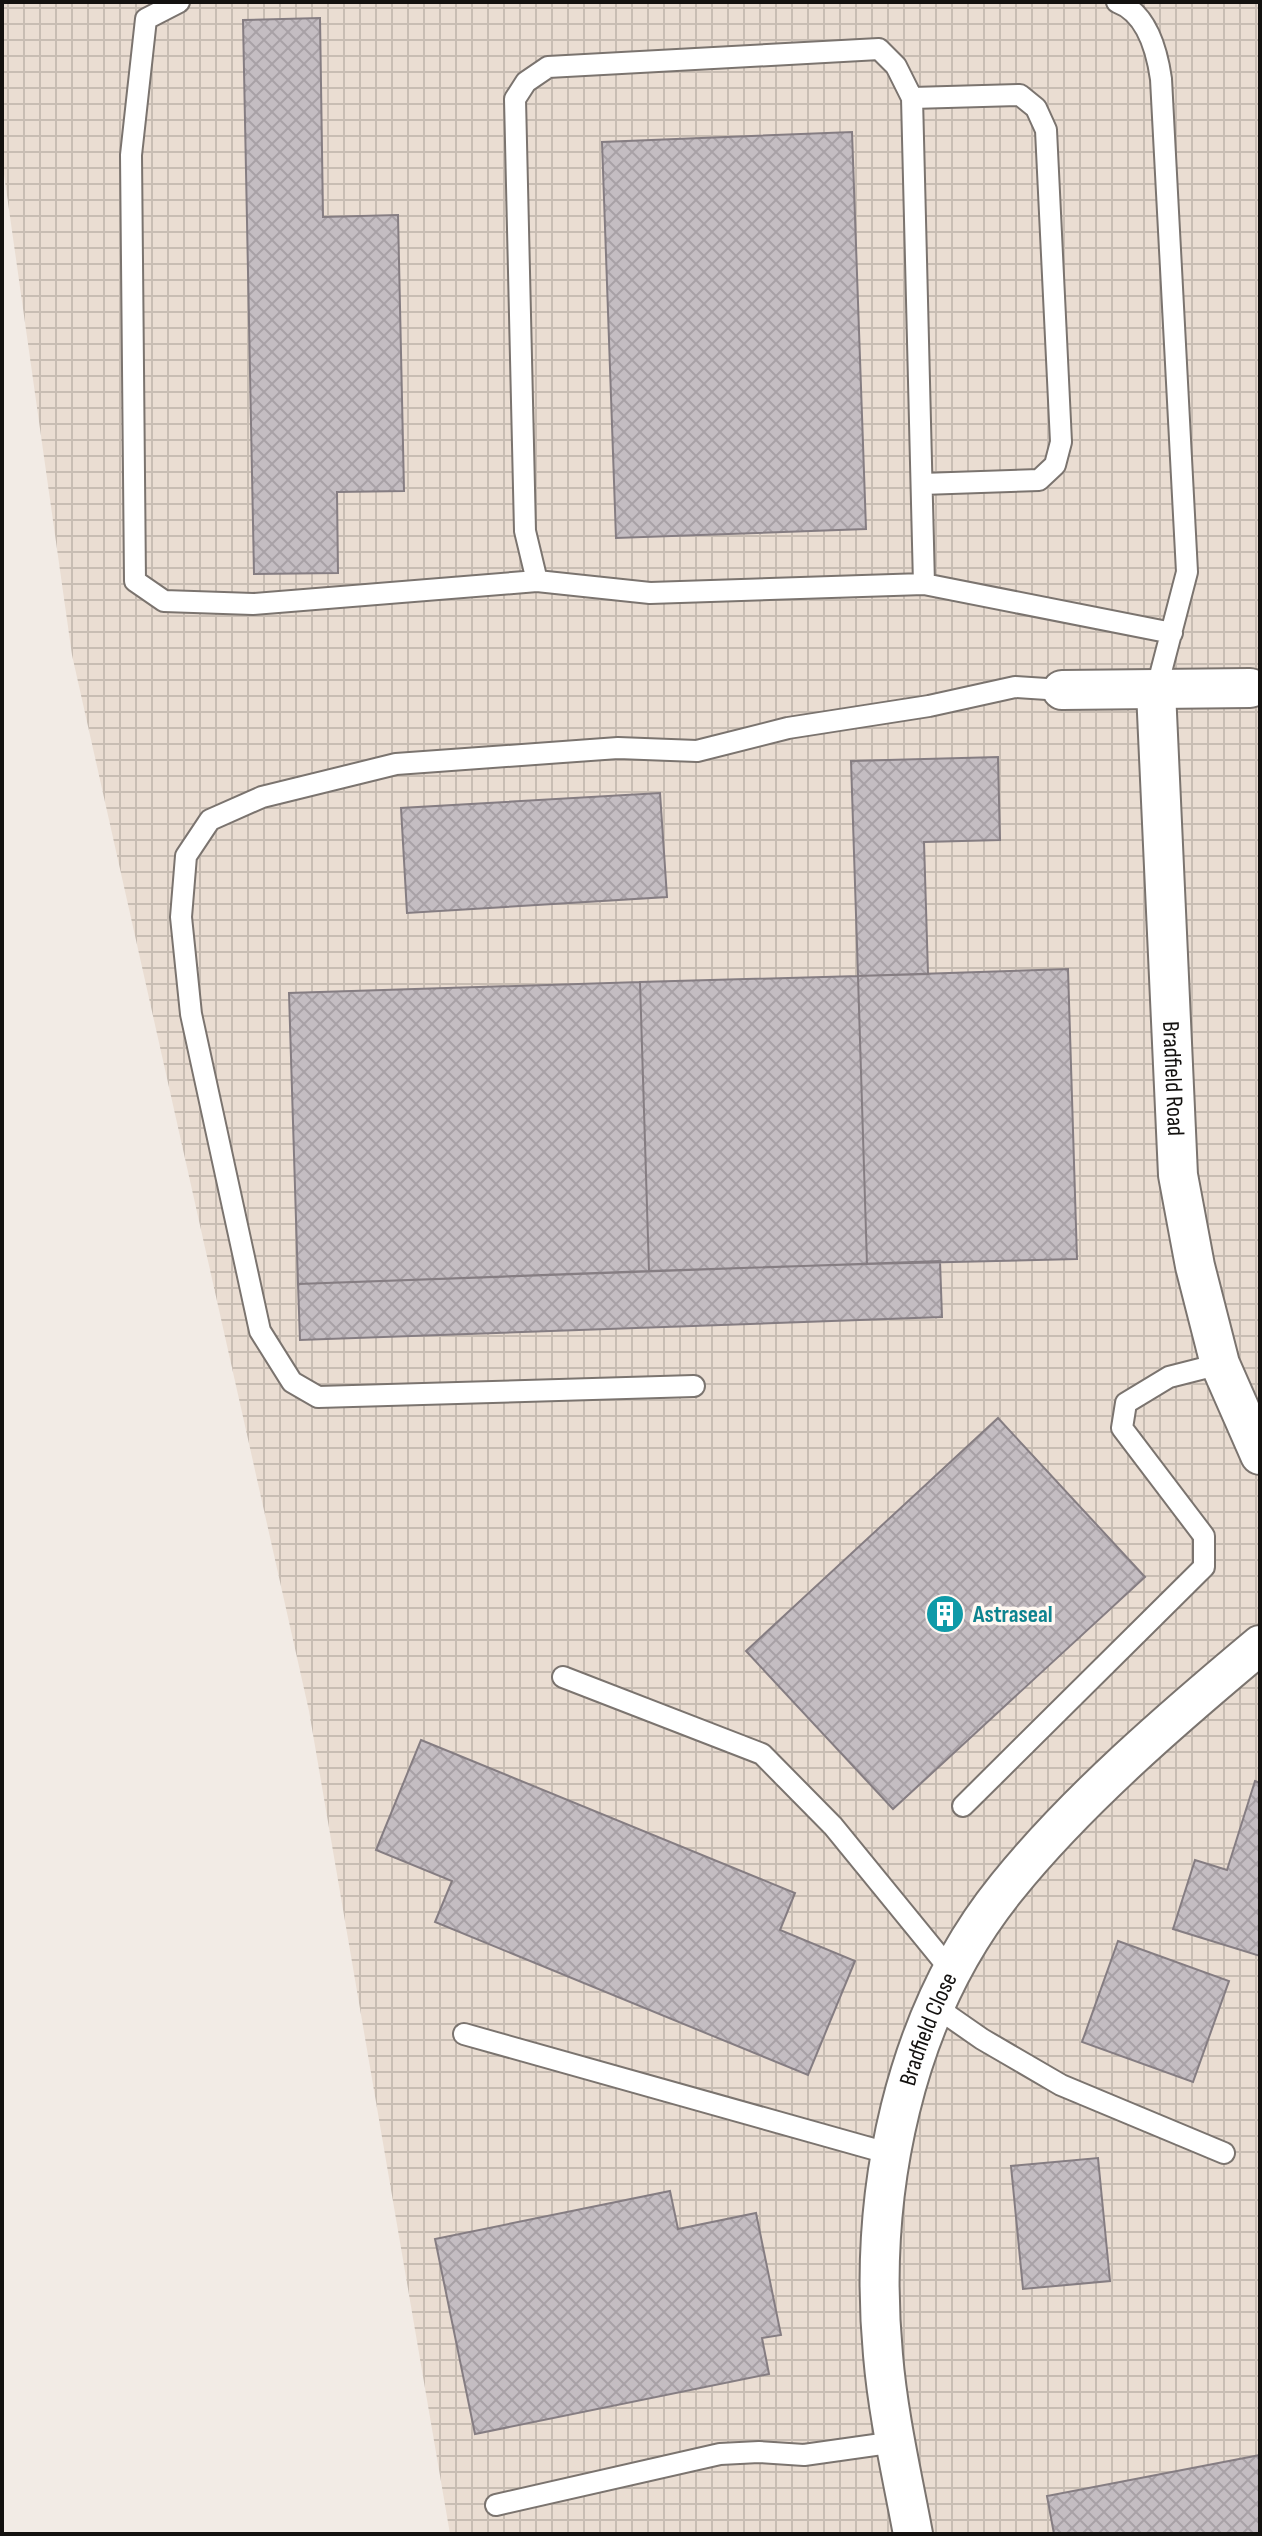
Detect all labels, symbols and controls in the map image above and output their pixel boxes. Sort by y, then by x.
street label: Bradfield Road [1157,1021,1191,1137]
building icon: Astraseal [924,1593,966,1635]
place label: Astraseal [972,1600,1053,1629]
street label: Bradfield Close [893,1967,963,2089]

